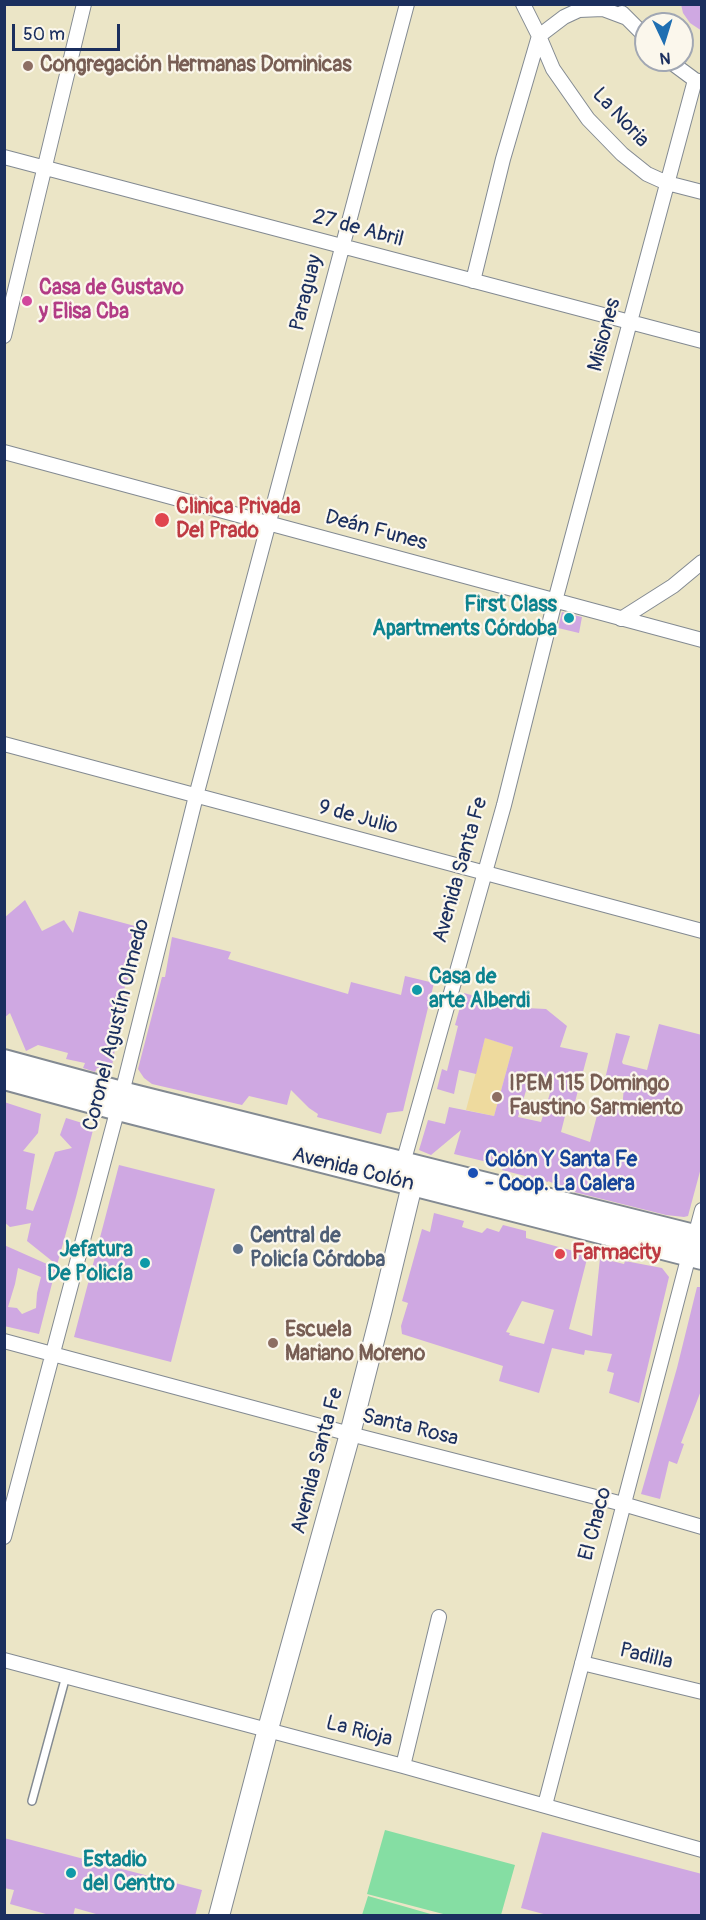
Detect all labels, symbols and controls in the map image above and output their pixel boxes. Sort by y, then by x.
scale bar [15,12,123,50]
north arrow [634,12,694,72]
text: 50 m [23,23,65,46]
text: N [659,48,671,68]
place label: Congregación Hermanas Dominicas [40,53,352,79]
marker: Congregación Hermanas Dominicas [21,59,35,73]
street label: La Noria [586,83,654,153]
street label: 27 de Abril [310,205,406,253]
street label: Paraguay [285,252,329,334]
place label: Casa de Gustavo y Elisa Cba [39,276,184,326]
marker: Casa de Gustavo y Elisa Cba [20,294,34,308]
street label: Misiones [583,296,627,374]
place label: Clinica Privada Del Prado [176,495,300,545]
street label: Deán Funes [322,505,430,557]
marker: Clinica Privada Del Prado [153,511,171,529]
place label: First Class Apartments Córdoba [372,593,557,643]
marker: First Class Apartments Córdoba [562,611,576,625]
street label: Avenida Santa Fe [428,794,494,946]
street label: 9 de Julio [315,795,401,841]
street label: Coronel Agustín Olmedo [78,916,156,1134]
place label: Casa de arte Alberdi [429,965,530,1015]
marker: Casa de arte Alberdi [410,983,424,997]
place label: IPEM 115 Domingo Faustino Sarmiento [509,1072,683,1122]
marker: IPEM 115 Domingo Faustino Sarmiento [490,1090,504,1104]
street label: Avenida Colón [290,1143,416,1197]
place label: Colón Y Santa Fe - Coop. La Calera [485,1148,637,1198]
marker: Colón Y Santa Fe - Coop. La Calera [466,1166,480,1180]
place label: Central de Policía Córdoba [250,1224,385,1274]
place label: Jefatura De Policía [47,1238,133,1288]
place label: Farmacity [572,1241,661,1267]
marker: Central de Policía Córdoba [231,1242,245,1256]
marker: Farmacity [553,1247,567,1261]
marker: Jefatura De Policía [138,1256,152,1270]
place label: Escuela Mariano Moreno [285,1318,425,1368]
marker: Escuela Mariano Moreno [266,1336,280,1350]
street label: Avenida Santa Fe [286,1385,350,1537]
street label: Santa Rosa [359,1404,461,1452]
street label: El Chaco [574,1485,618,1563]
street label: Padilla [617,1638,675,1676]
street label: La Rioja [323,1711,395,1753]
place label: Estadio del Centro [83,1848,175,1898]
marker: Estadio del Centro [64,1866,78,1880]

